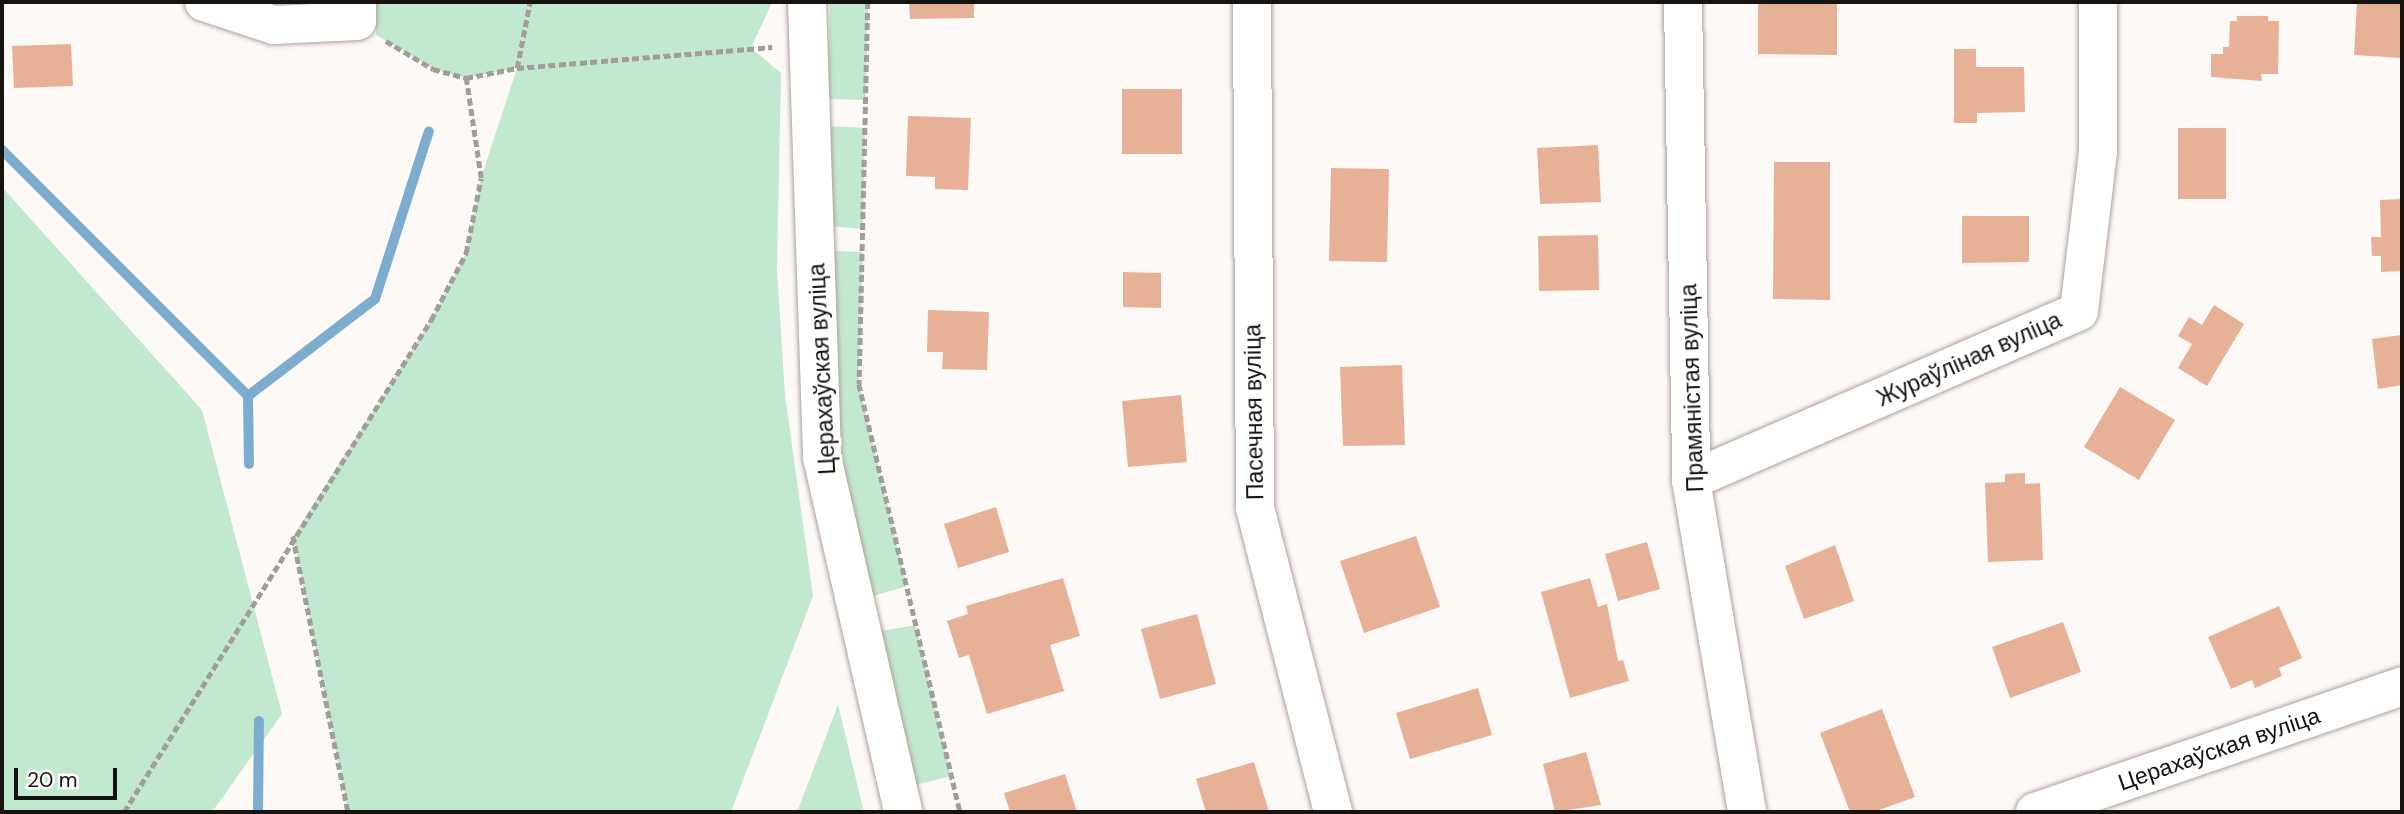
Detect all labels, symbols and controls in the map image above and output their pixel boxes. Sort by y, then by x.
street label: Церахаўская вуліца [803,263,841,475]
street label: Прамяністая вуліца [1675,283,1709,493]
street label: Жураўліная вуліца [1872,306,2066,412]
street label: Пасечная вуліца [1239,324,1269,500]
street label: Церахаўская вуліца [2114,702,2324,796]
scale bar [18,754,121,798]
text: 20 m [27,766,78,794]

